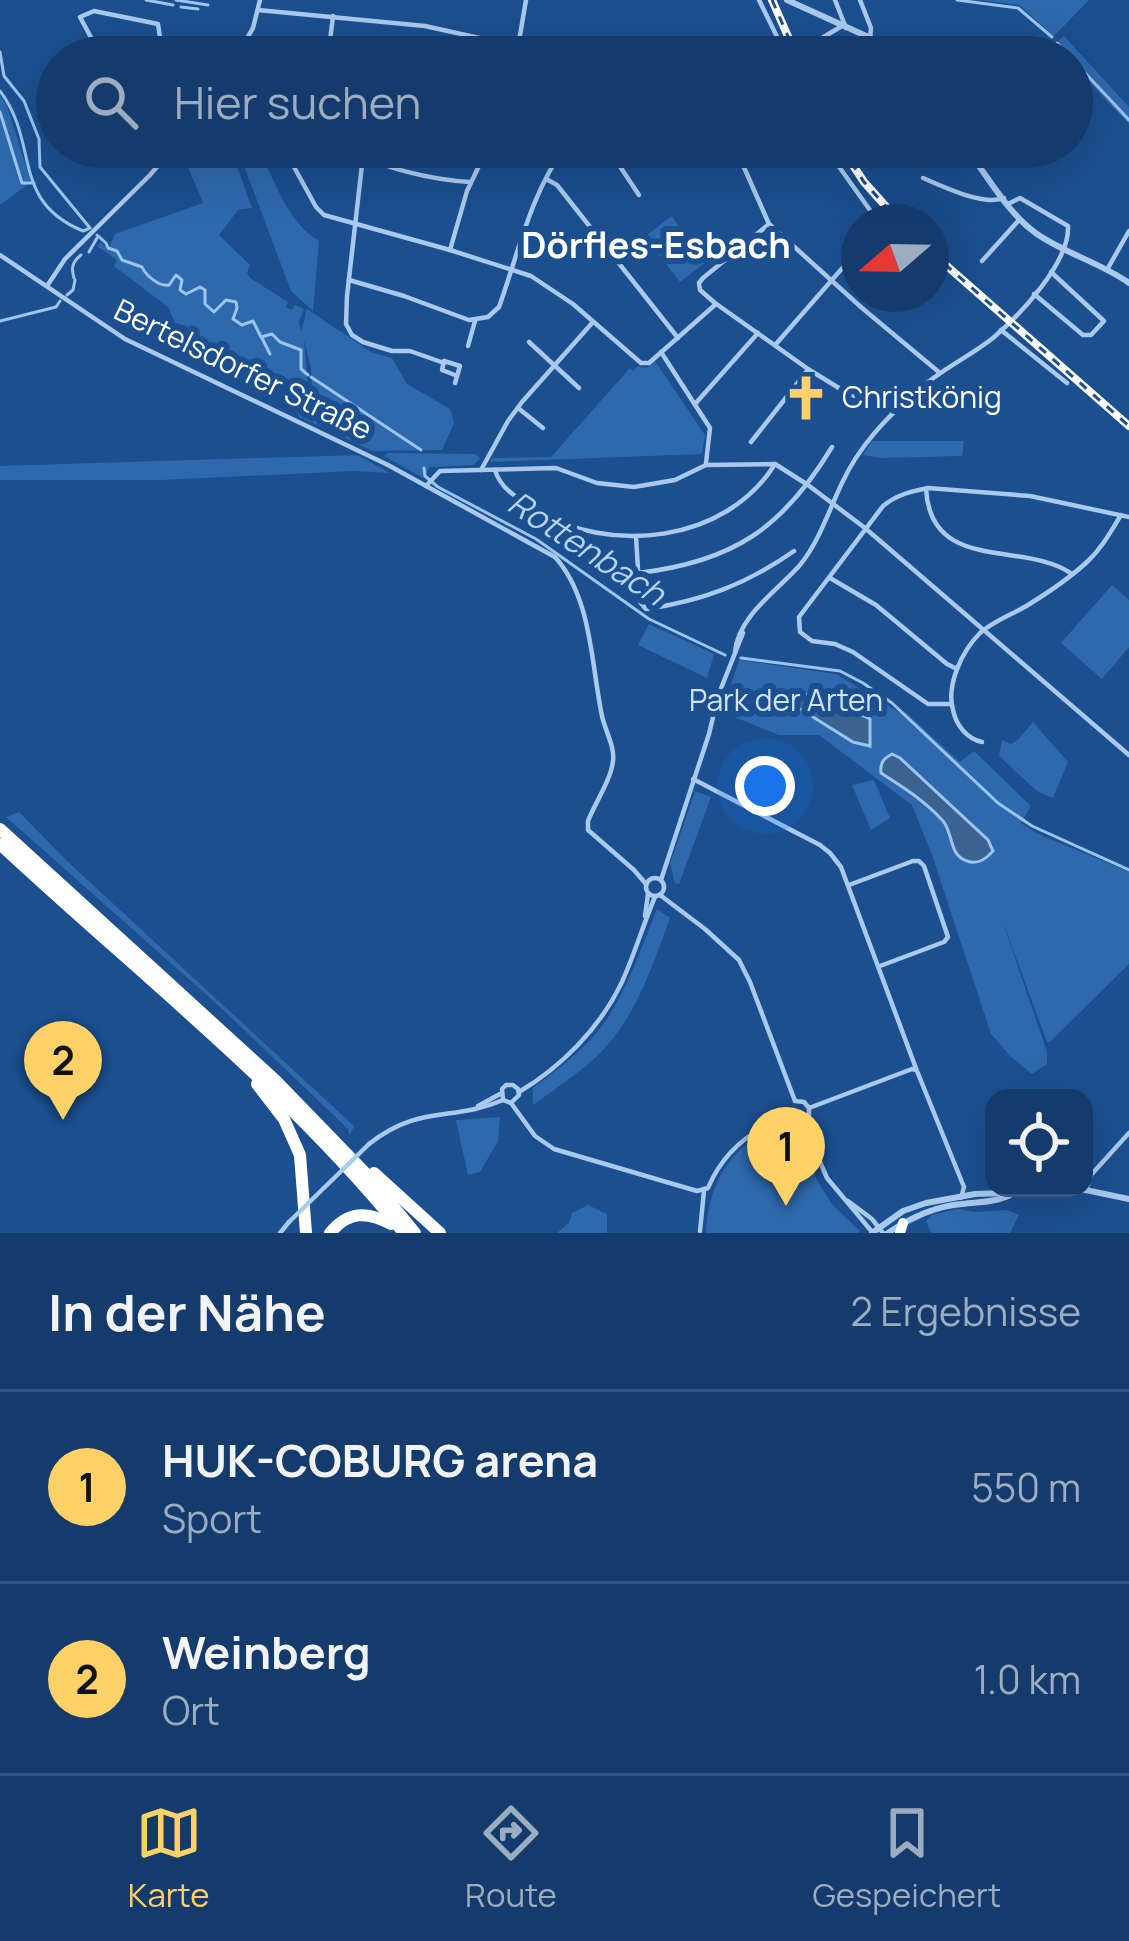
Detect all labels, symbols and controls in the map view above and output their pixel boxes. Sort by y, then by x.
search box [36,36,1093,168]
icon: search [78,69,144,135]
text: Hier suchen [174,71,421,133]
north arrow [841,204,949,312]
district label: Dörfles-Esbach [521,220,791,269]
street label: Bertelsdorfer Straße [108,288,379,449]
church icon: Christkönig [781,373,831,423]
place label: Christkönig [842,376,1002,417]
water label: Rottenbach [500,480,676,616]
park label: Park der Arten [689,679,883,720]
your location [735,756,795,816]
pin: 2 [24,1021,102,1120]
map controls [985,1089,1093,1197]
button: locate [985,1089,1093,1197]
pin: 1 [747,1107,825,1206]
text: In der Nähe [48,1277,326,1346]
text: 2 Ergebnisse [850,1284,1081,1338]
text: HUK-COBURG arena [162,1429,598,1491]
text: 1 [78,1460,96,1514]
text: 550 m [971,1460,1081,1514]
text: Sport [162,1491,262,1545]
text: Weinberg [162,1621,371,1683]
text: 2 [75,1652,99,1706]
text: 1.0 km [973,1652,1081,1706]
text: Ort [162,1683,220,1737]
tab: Karte [128,1800,209,1917]
tab: Route [465,1800,557,1917]
tab: Gespeichert [812,1800,1001,1917]

